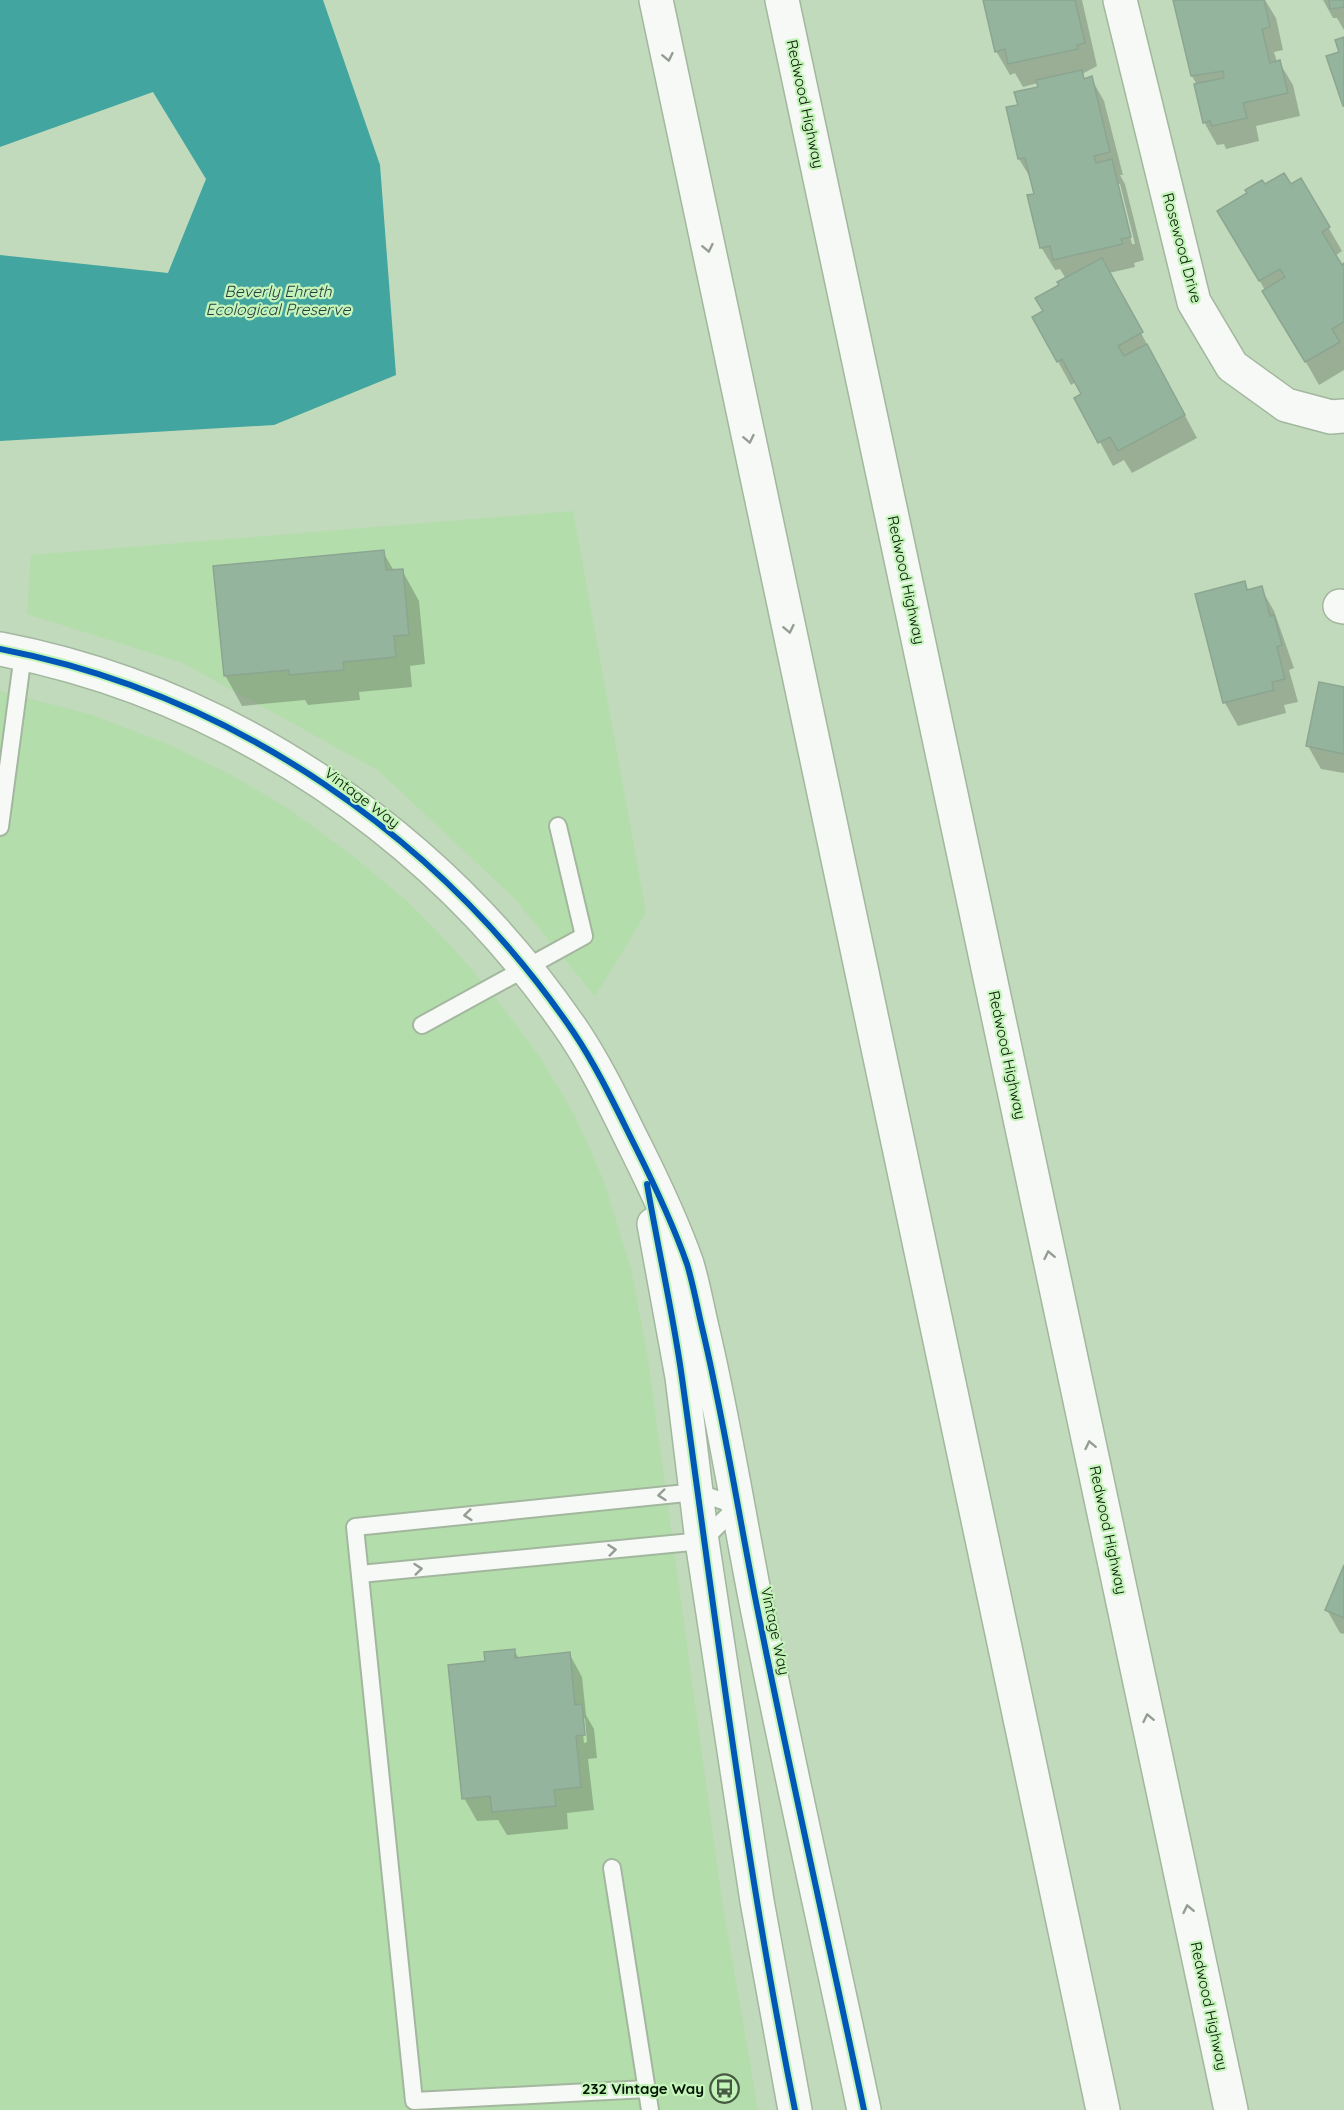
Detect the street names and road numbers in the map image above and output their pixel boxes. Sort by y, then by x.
street label: Redwood Highway [783,38,828,170]
street label: Rosewood Drive [1159,191,1206,305]
street label: Redwood Highway [884,514,929,646]
street label: Vintage Way [321,763,404,832]
street label: Redwood Highway [985,989,1030,1121]
street label: Redwood Highway [1086,1464,1131,1596]
street label: Vintage Way [757,1585,794,1677]
street label: Redwood Highway [1187,1940,1232,2072]

